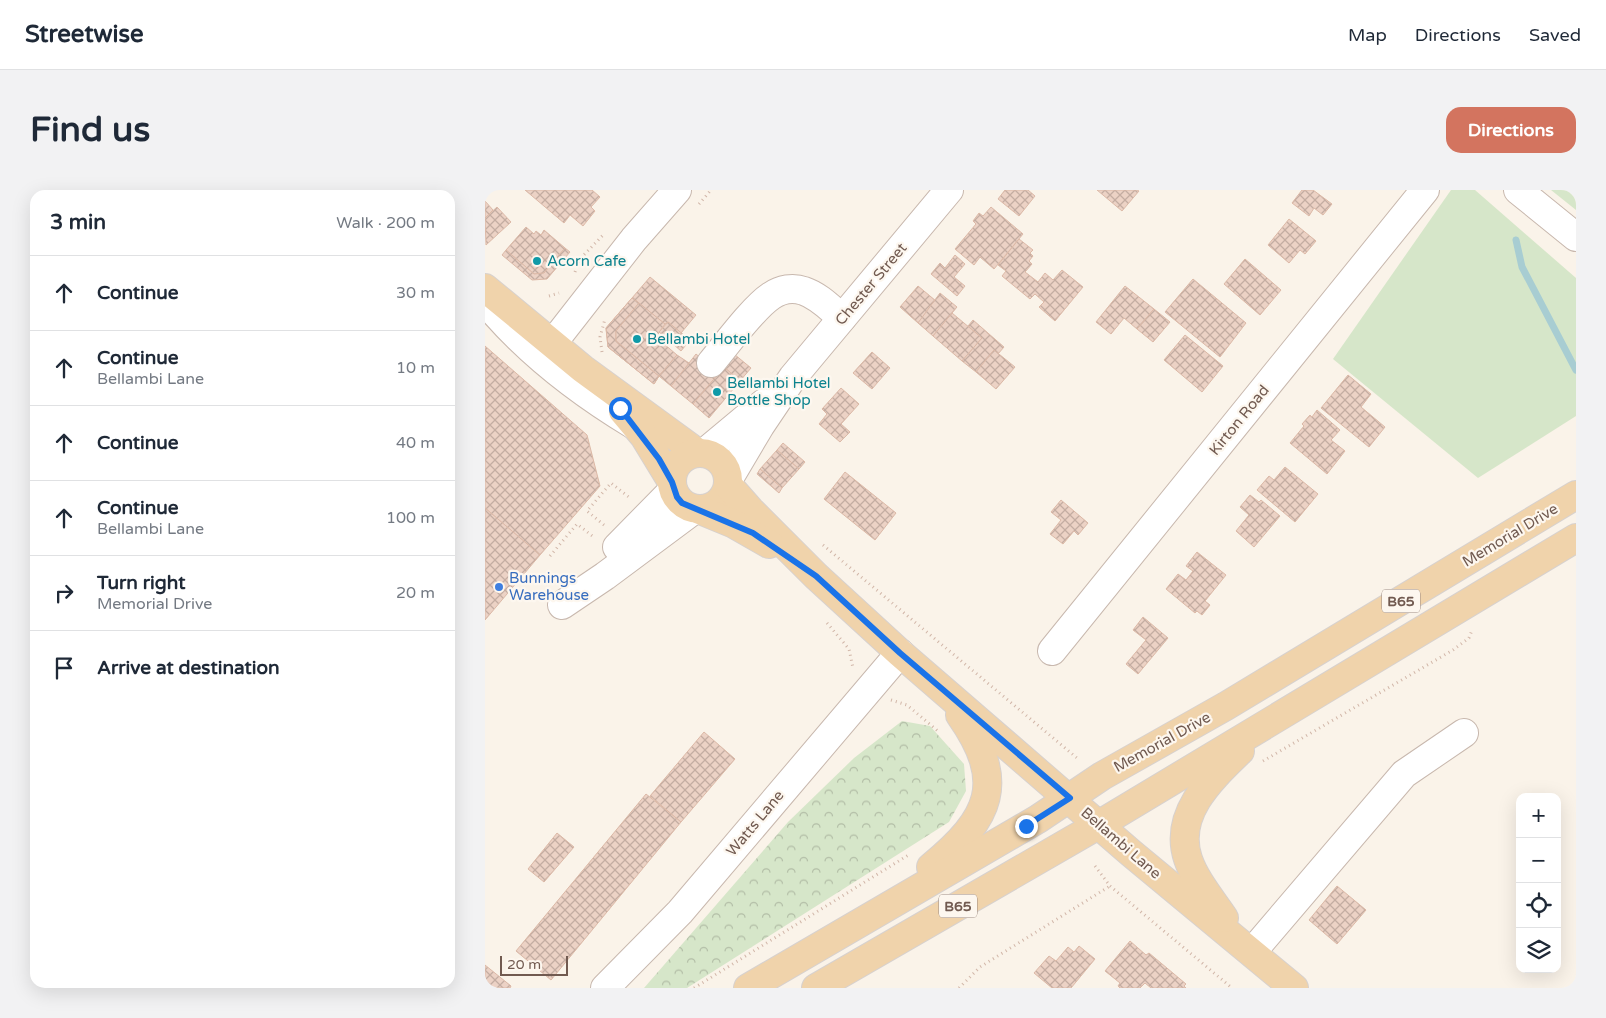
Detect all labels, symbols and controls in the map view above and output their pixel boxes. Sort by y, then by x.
text: Streetwise [25,20,144,49]
text: Map [1348,24,1387,46]
text: Directions [1415,24,1501,46]
text: Saved [1529,24,1581,46]
button: Directions [1446,107,1576,153]
text: Find us [30,109,150,151]
text: 3 min [50,210,106,235]
text: Walk · 200 m [336,213,435,233]
street label: Chester Street [831,239,911,329]
place label: Acorn Cafe [547,252,626,270]
marker: Acorn Cafe [531,255,543,267]
icon: ahead [50,279,78,307]
text: Continue [97,282,179,304]
text: 30 m [396,283,435,303]
place label: Bellambi Hotel [647,330,751,348]
marker: Bellambi Hotel [631,333,643,345]
text: Continue [97,347,179,369]
icon: ahead [50,354,78,382]
text: 10 m [396,358,435,378]
text: Bellambi Lane [97,369,204,389]
place label: Bellambi Hotel Bottle Shop [727,374,831,409]
street label: Kirton Road [1205,381,1273,459]
marker: Bellambi Hotel Bottle Shop [711,386,723,398]
route start [609,397,632,420]
icon: ahead [50,429,78,457]
text: Continue [97,432,179,454]
text: 40 m [396,433,435,453]
text: Continue [97,497,179,519]
street label: Memorial Drive [1459,499,1561,571]
icon: ahead [50,504,78,532]
text: 100 m [386,508,435,528]
text: Bellambi Lane [97,519,204,539]
place label: Bunnings Warehouse [509,569,589,604]
text: Turn right [97,572,185,594]
icon: right [50,579,78,607]
marker: Bunnings Warehouse [493,581,505,593]
text: 20 m [396,583,435,603]
road number: B65 [1382,590,1420,612]
text: Memorial Drive [97,594,212,614]
icon: arrive [50,654,78,682]
text: Arrive at destination [97,657,280,679]
street label: Memorial Drive [1110,708,1214,776]
street label: Watts Lane [722,787,788,859]
map controls [1516,793,1561,973]
button: + [1516,793,1561,838]
street label: Bellambi Lane [1077,803,1165,883]
route end [1015,815,1038,838]
button: − [1516,838,1561,883]
button: locate [1516,883,1561,928]
road number: B65 [939,894,977,918]
button: layers [1516,928,1561,973]
scale bar [500,953,567,976]
text: 20 m [507,956,541,973]

